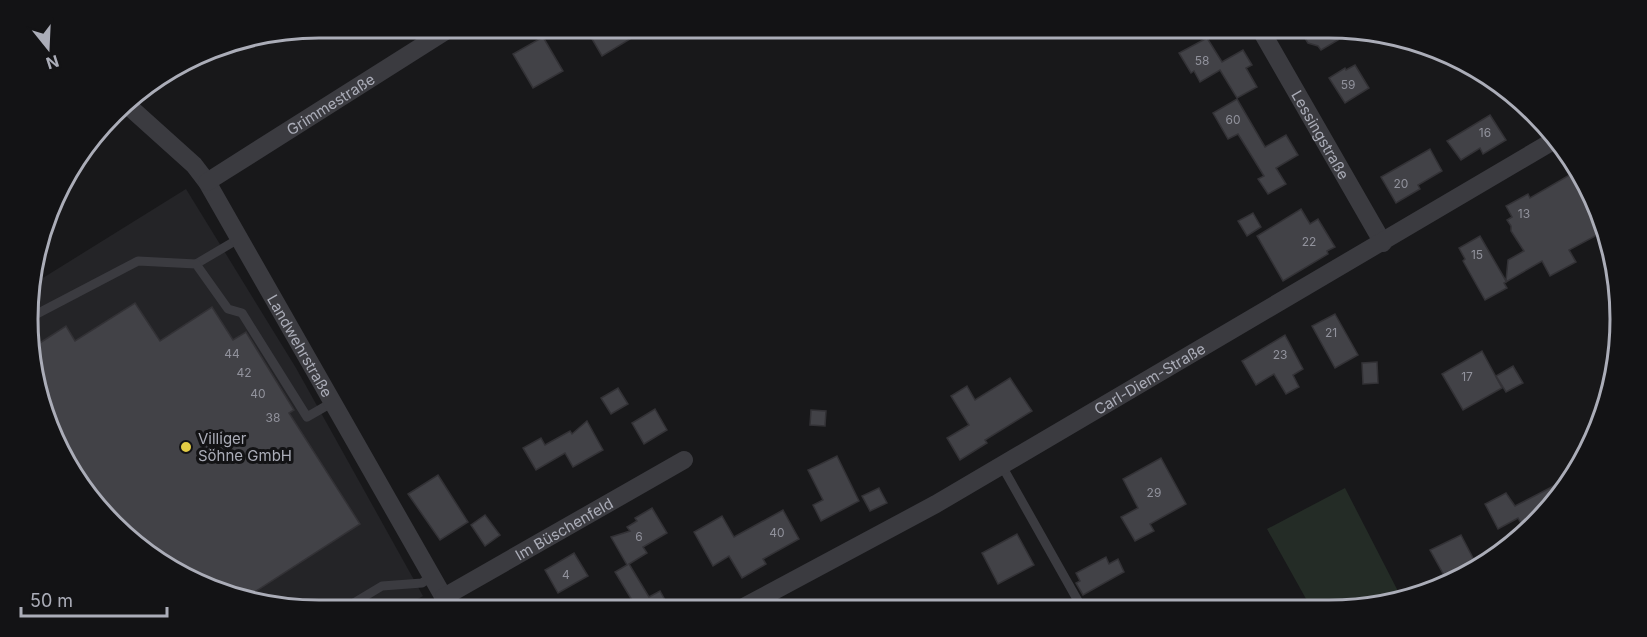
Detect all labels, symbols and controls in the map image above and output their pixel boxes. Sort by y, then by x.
north arrow [18,18,78,78]
text: N [44,51,62,74]
house number: 58 [1195,53,1209,68]
street label: Grimmestraße [283,69,378,139]
house number: 59 [1341,77,1355,92]
street label: Lessingstraße [1288,87,1354,183]
house number: 60 [1225,112,1241,127]
house number: 16 [1479,125,1491,140]
house number: 20 [1394,176,1408,191]
house number: 13 [1518,206,1530,221]
house number: 22 [1302,234,1316,249]
house number: 15 [1471,247,1483,262]
street label: Landwehrstraße [264,291,337,400]
house number: 21 [1325,325,1337,340]
street label: Carl-Diem-Straße [1090,338,1208,418]
house number: 44 [224,346,240,361]
house number: 23 [1273,347,1287,362]
house number: 42 [236,365,252,380]
house number: 17 [1461,369,1473,384]
house number: 40 [250,386,266,401]
house number: 38 [266,410,280,425]
place label: Villiger Söhne GmbH [198,429,292,465]
marker: Villiger Söhne GmbH [179,440,193,454]
house number: 29 [1147,485,1161,500]
street label: Im Büschenfeld [511,493,616,564]
house number: 40 [769,525,785,540]
house number: 6 [635,529,643,544]
house number: 4 [562,567,570,582]
scale bar [21,580,166,618]
text: 50 m [30,590,73,611]

